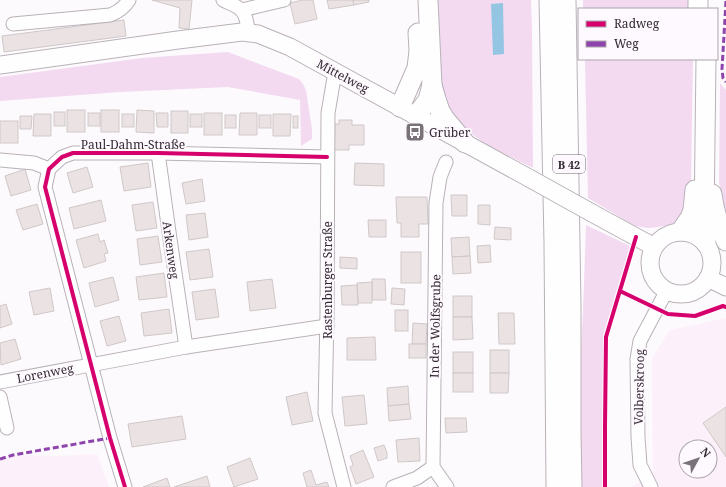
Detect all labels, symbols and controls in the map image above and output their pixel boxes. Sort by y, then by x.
legend [578,8,718,60]
text: Radweg [614,15,660,32]
text: Weg [614,35,639,52]
street label: Mittelweg [314,55,373,97]
bus stop icon: Grüber [404,121,426,143]
place label: Grüber [429,124,471,141]
street label: Paul-Dahm-Straße [81,136,185,153]
road number: B 42 [553,155,585,173]
street label: Arkenweg [159,220,184,281]
street label: Rastenburger Straße [319,221,336,339]
street label: In der Wolfsgrube [426,274,444,378]
street label: Volberskroog [630,348,648,425]
street label: Lorenweg [15,359,75,387]
north arrow [678,439,718,479]
text: N [698,444,715,461]

